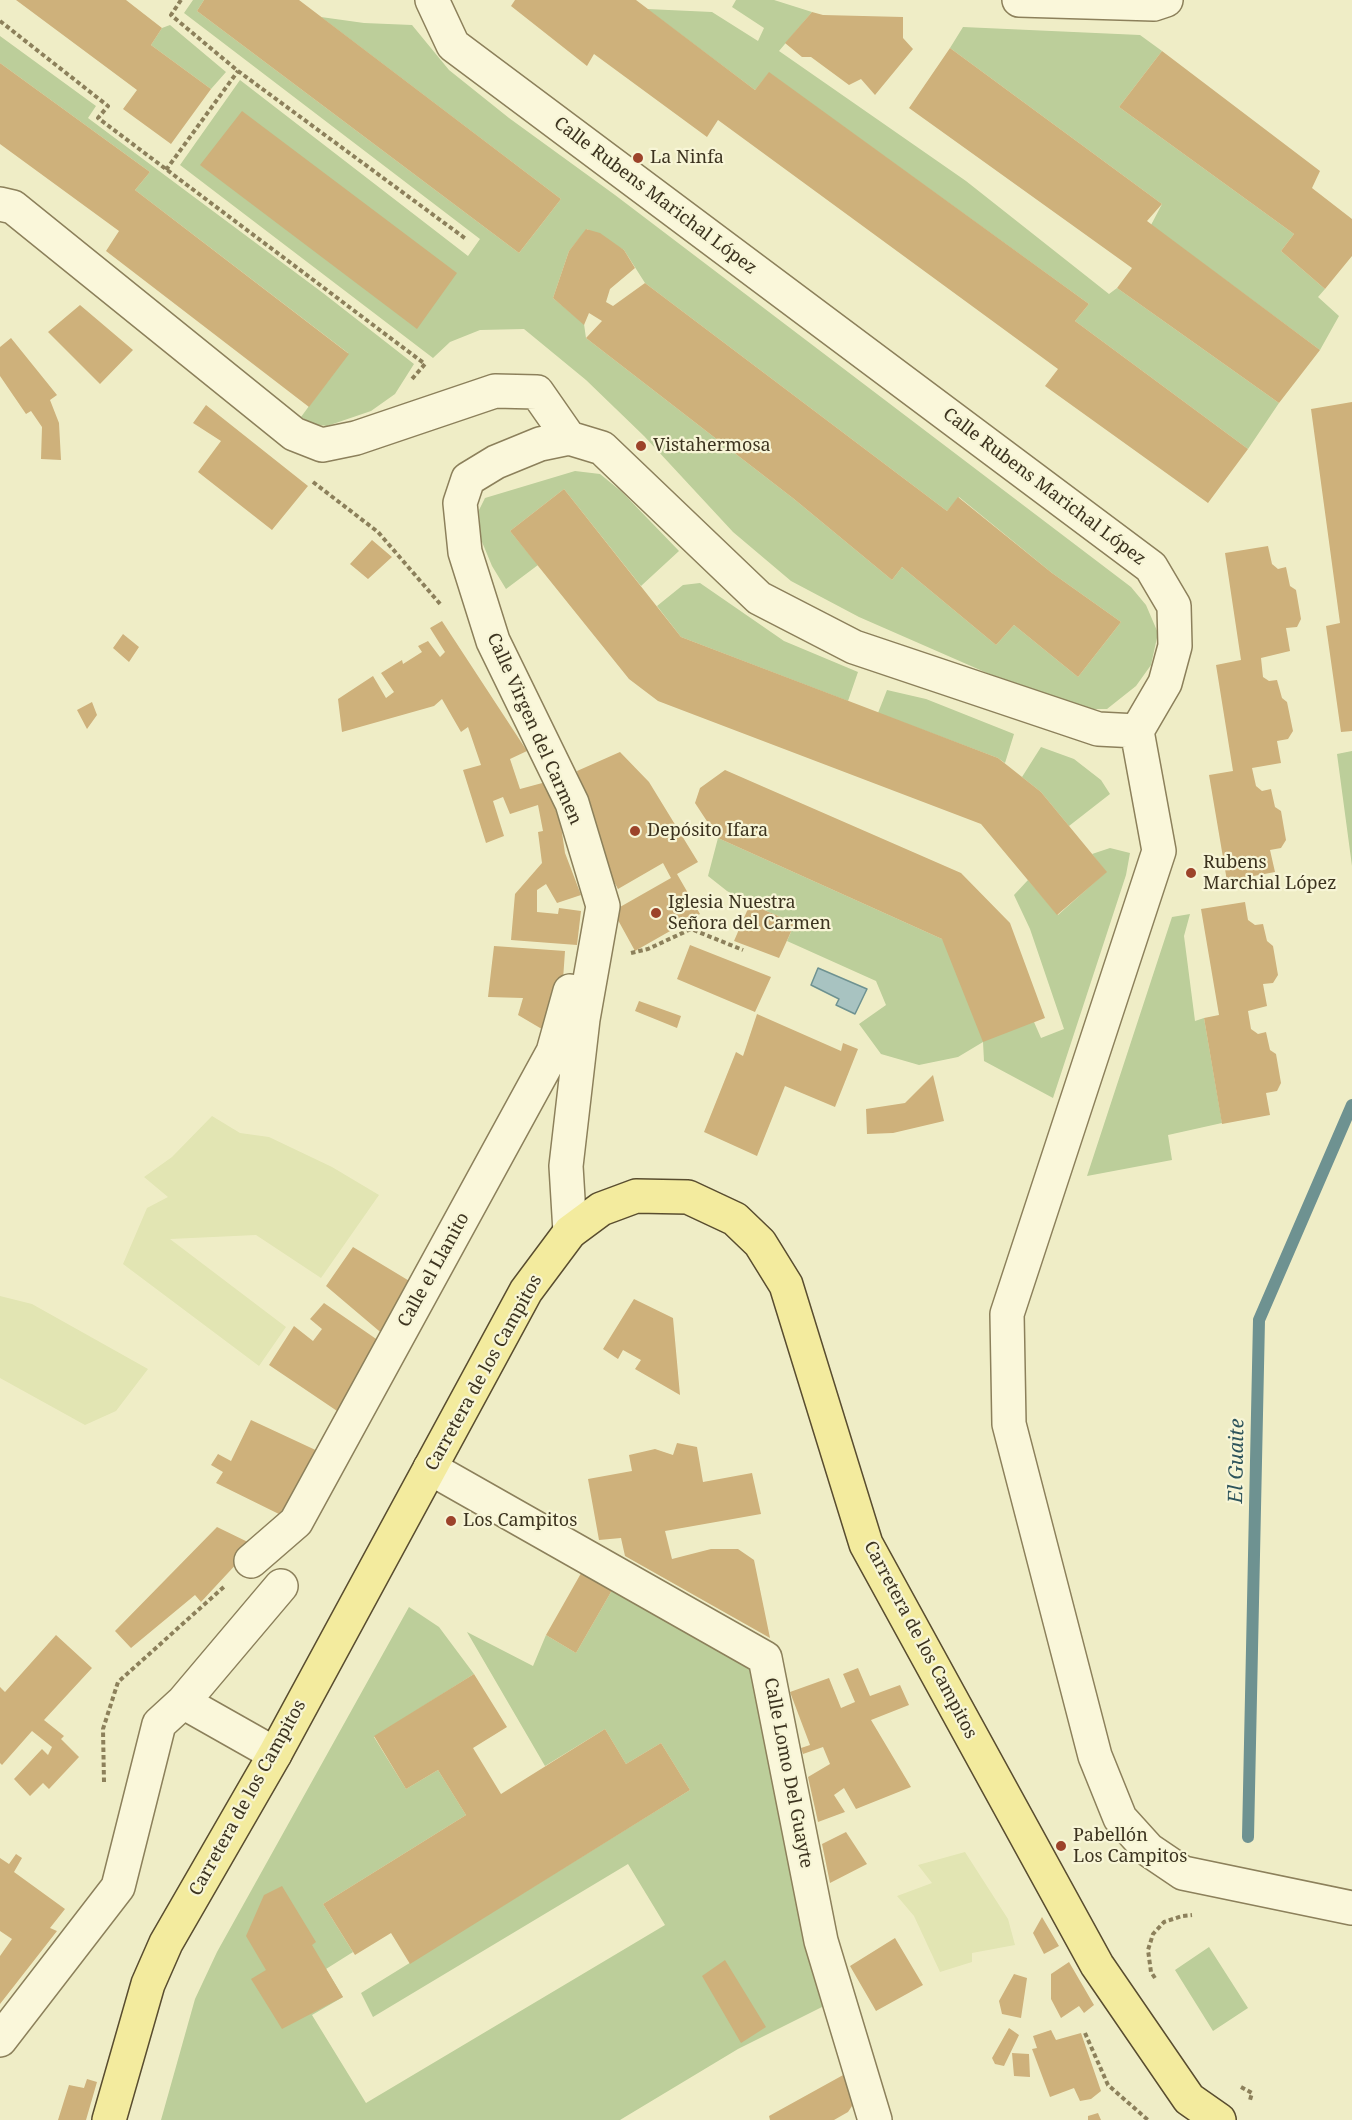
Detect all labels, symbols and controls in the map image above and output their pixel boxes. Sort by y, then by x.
street label: Calle Rubens Marichal López [549,113,761,279]
place label: La Ninfa [650,147,724,169]
marker: La Ninfa [631,151,645,165]
street label: Calle Rubens Marichal López [938,404,1150,570]
place label: Vistahermosa [653,435,771,457]
marker: Vistahermosa [634,439,648,453]
street label: Calle Virgen del Carmen [482,630,586,828]
place label: Depósito Ifara [647,820,768,842]
marker: Depósito Ifara [628,824,642,838]
place label: Rubens Marchial López [1203,852,1336,894]
marker: Rubens Marchial López [1184,866,1198,880]
place label: Iglesia Nuestra Señora del Carmen [668,892,831,934]
marker: Iglesia Nuestra Señora del Carmen [649,906,663,920]
street label: Calle el Llanito [394,1209,474,1331]
street label: Carretera de los Campitos [421,1271,547,1475]
water label: El Guaite [1224,1418,1250,1504]
place label: Los Campitos [463,1510,577,1532]
marker: Los Campitos [444,1514,458,1528]
street label: Carretera de los Campitos [859,1538,981,1742]
street label: Calle Lomo Del Guayte [759,1676,817,1870]
street label: Carretera de los Campitos [185,1696,311,1900]
place label: Pabellón Los Campitos [1073,1825,1187,1868]
marker: Pabellón Los Campitos [1054,1839,1068,1853]

